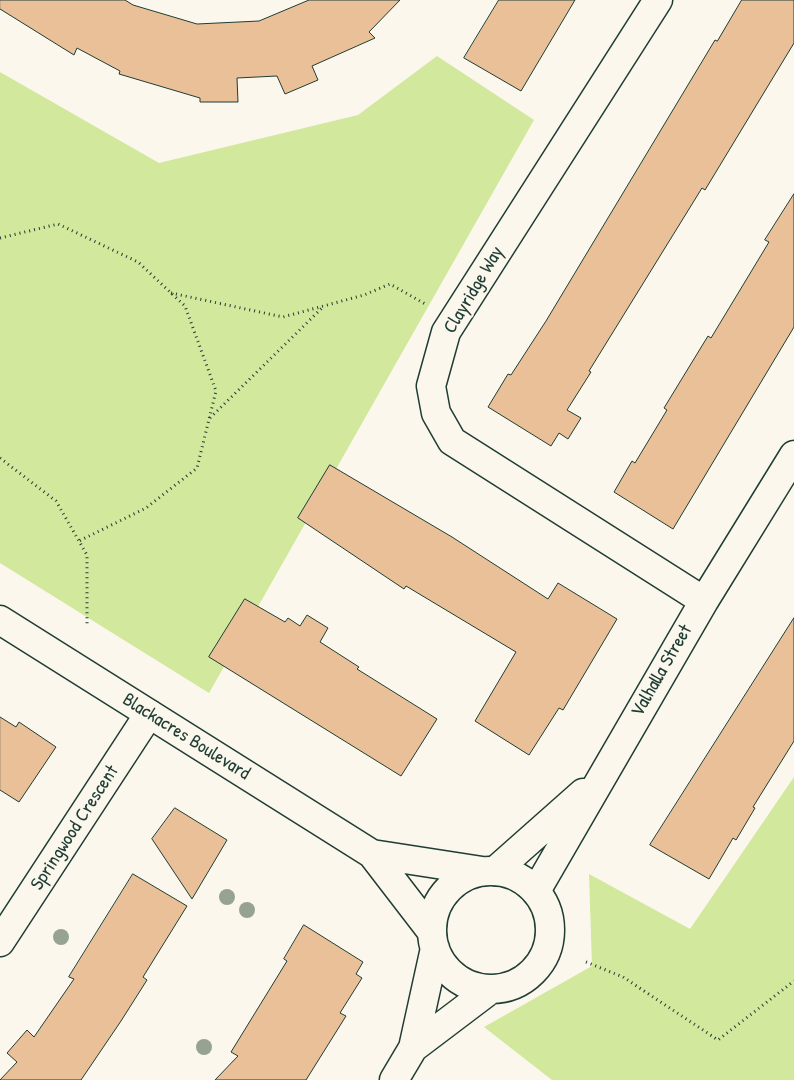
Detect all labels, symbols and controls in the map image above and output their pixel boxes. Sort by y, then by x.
street label: Clayridge Way [439,242,509,338]
street label: Valhalla Street [626,621,698,721]
street label: Blackacres Boulevard [118,689,254,785]
street label: Springwood Crescent [26,761,124,895]

